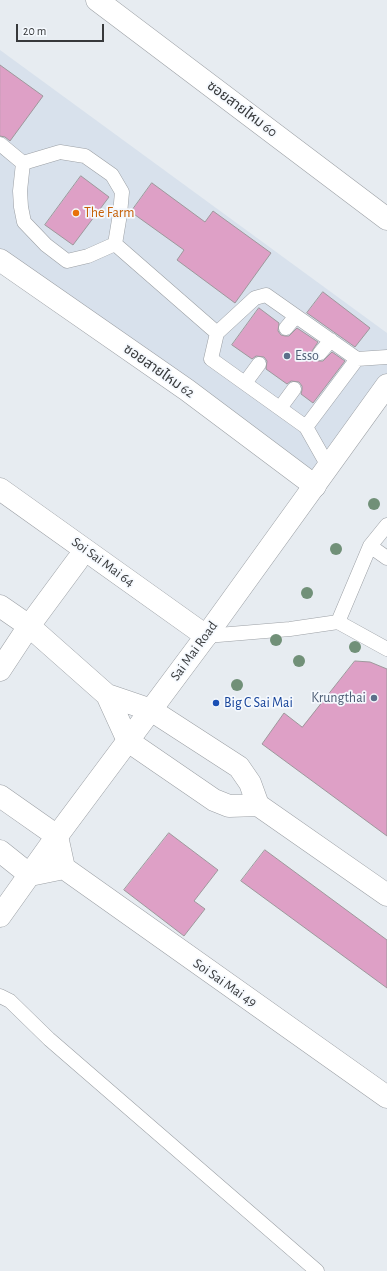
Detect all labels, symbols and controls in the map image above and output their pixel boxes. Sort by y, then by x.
scale bar [18,16,106,42]
text: 20 m [23,25,46,37]
street label: ซอยสายไหม 60 [204,77,280,141]
place label: The Farm [84,205,134,221]
marker: The Farm [71,208,81,218]
street label: ซอยสายไหม 62 [120,340,198,402]
place label: Esso [295,348,319,364]
marker: Esso [282,351,292,361]
street label: Soi Sai Mai 64 [68,534,138,590]
street label: Sai Mai Road [167,618,221,684]
place label: Krungthai [311,690,366,706]
marker: Krungthai [369,693,379,703]
place label: Big C Sai Mai [224,695,293,711]
marker: Big C Sai Mai [211,698,221,708]
street label: Soi Sai Mai 49 [190,955,260,1011]

